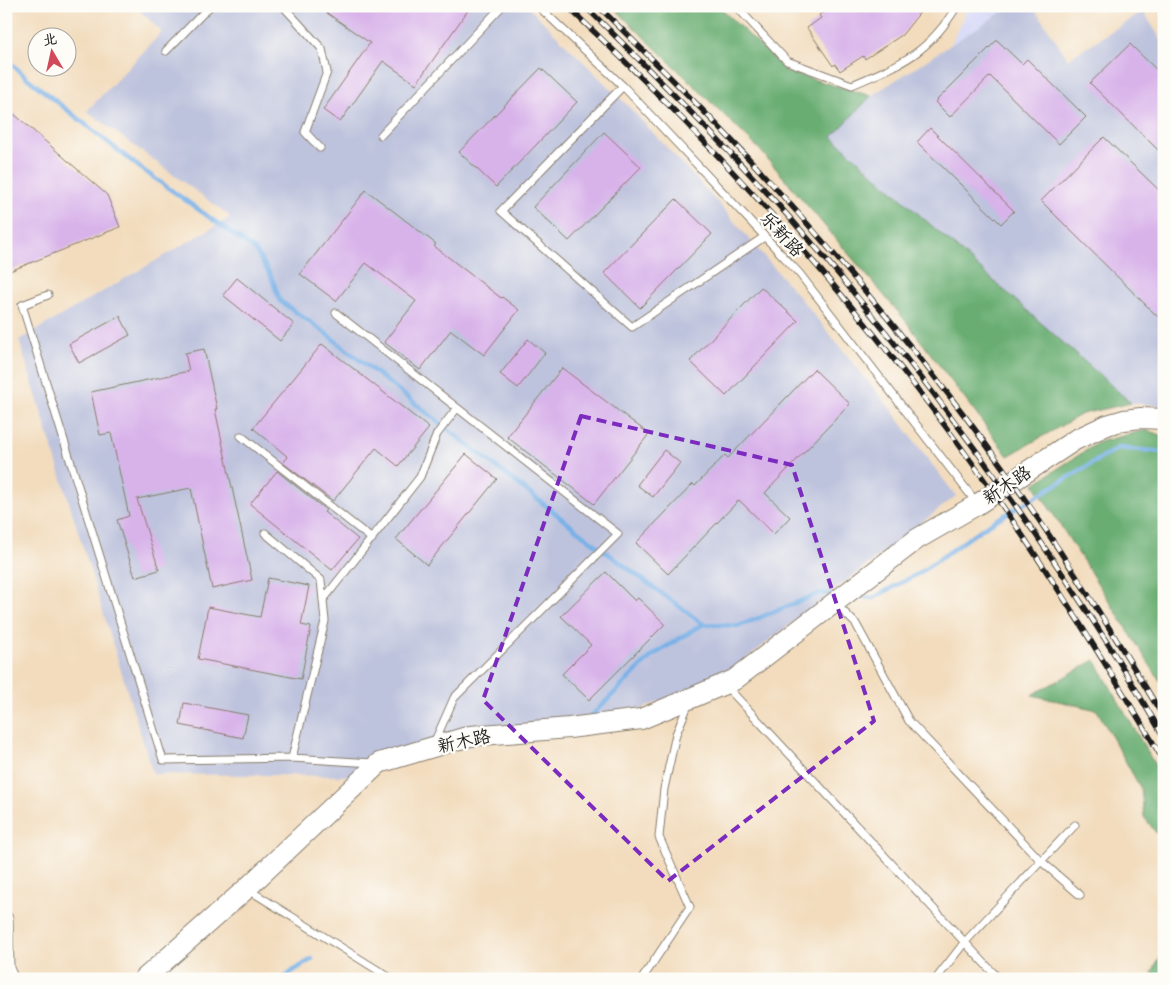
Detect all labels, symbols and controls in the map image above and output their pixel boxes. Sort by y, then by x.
north arrow [28,28,78,78]
text: 北 [42,30,58,49]
street label: 乐新路 [756,207,808,261]
street label: 新木路 [978,461,1036,509]
street label: 新木路 [435,725,493,757]

